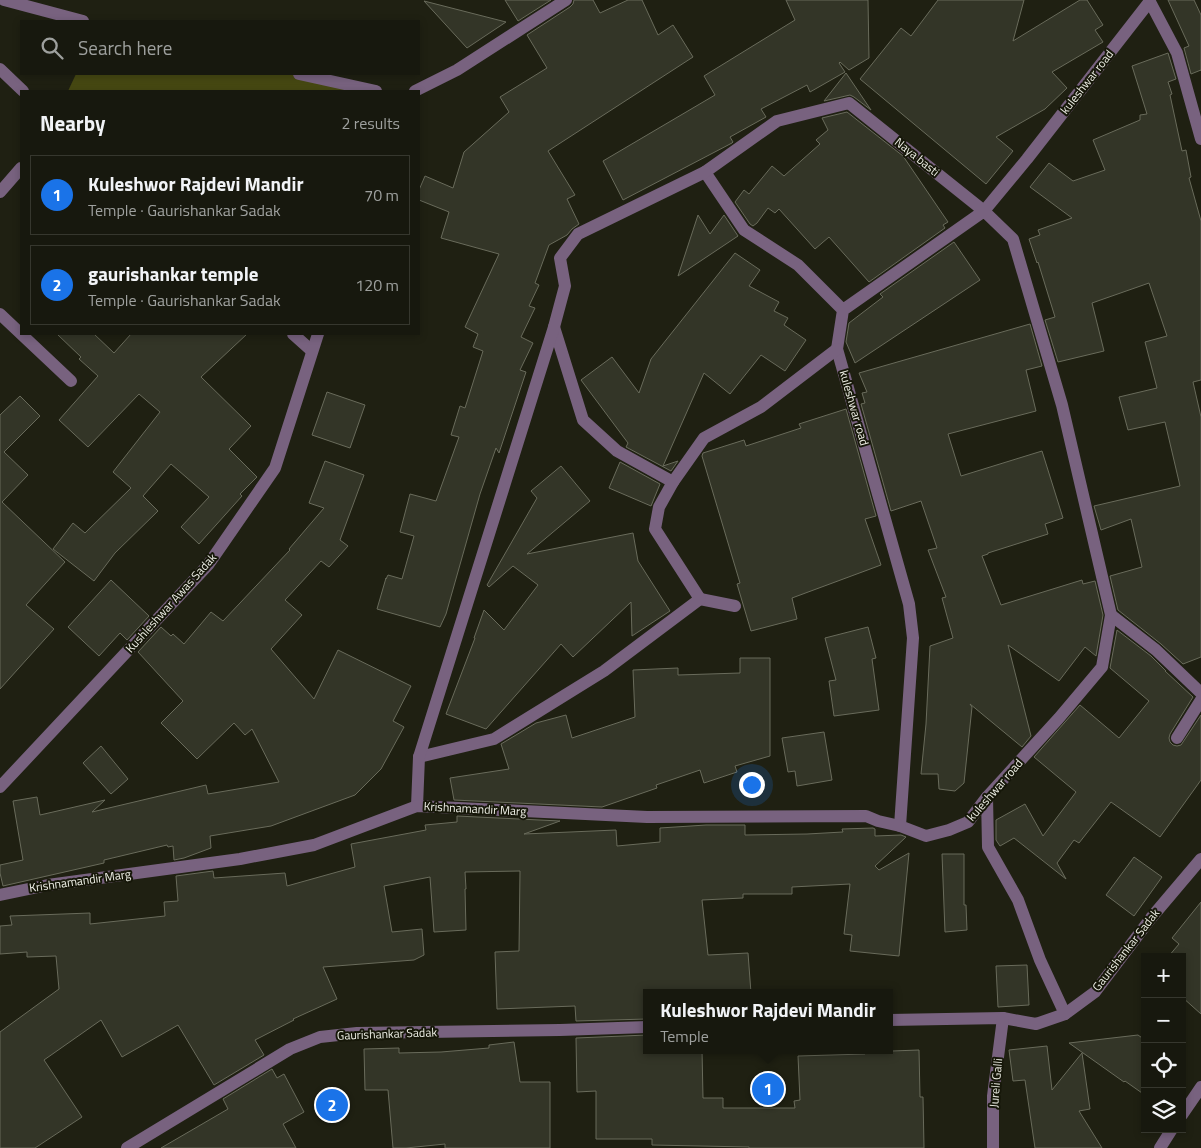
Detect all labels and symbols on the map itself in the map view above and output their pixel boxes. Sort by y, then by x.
street label: kuleshwar road [1055,45,1118,118]
street label: Naya basti [891,133,944,181]
street label: kuleshwar road [835,368,874,448]
street label: Kushleshwar Awas Sadak [121,548,221,657]
street label: kuleshwar road [962,754,1027,825]
your location [739,772,765,798]
street label: Krishnamandir Marg [423,796,527,821]
street label: Krishnamandir Marg [28,864,132,897]
street label: Gaurishankar Sadak [1087,904,1164,995]
street label: Gaurishankar Sadak [337,1022,438,1045]
street label: Jureli Galli [984,1057,1007,1108]
pin: 1 [752,1070,784,1108]
pin: 2 [316,1086,348,1124]

